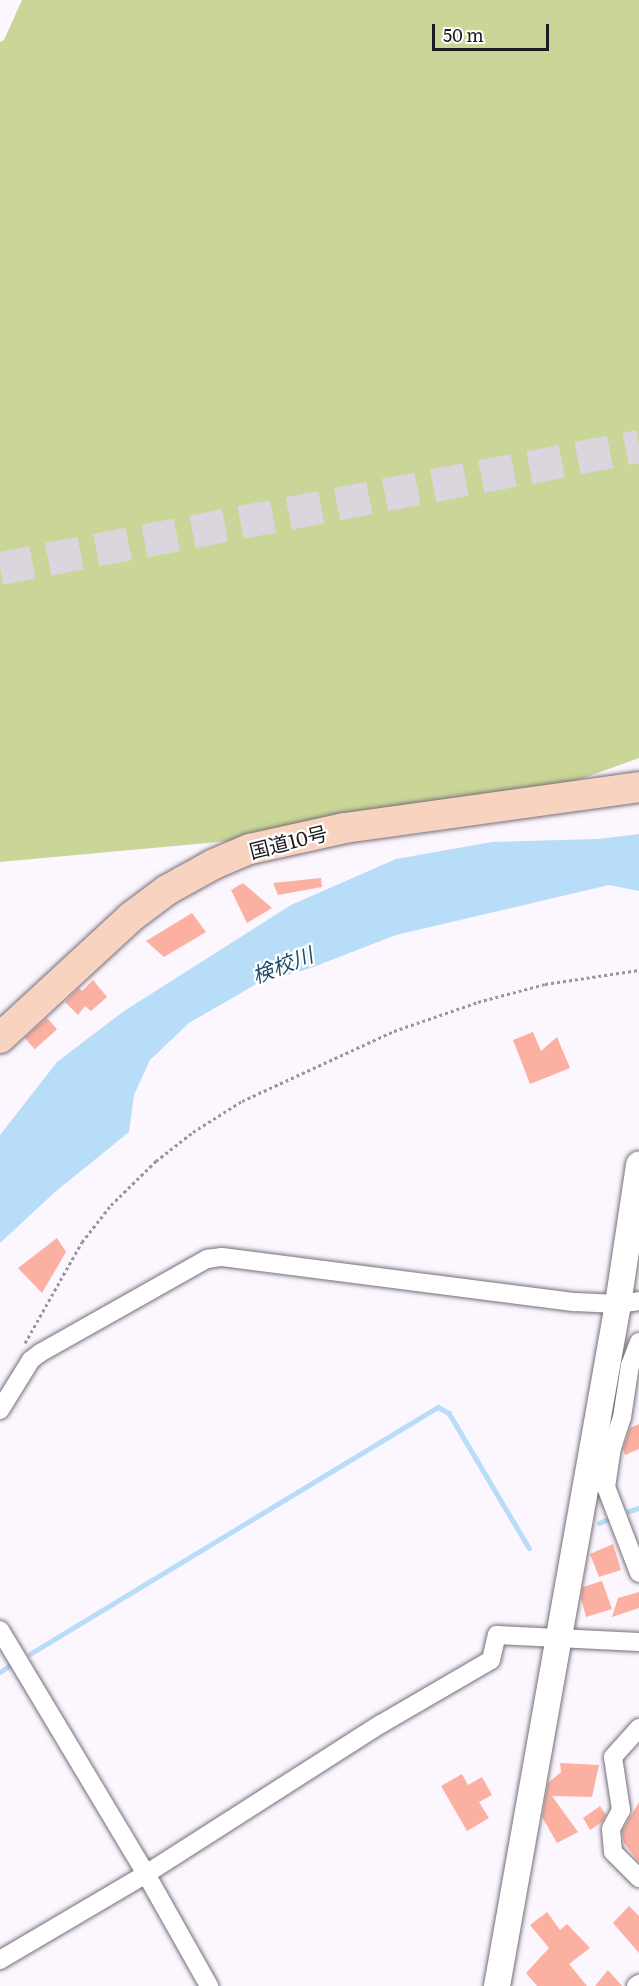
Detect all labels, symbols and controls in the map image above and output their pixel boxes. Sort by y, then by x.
scale bar [435,12,552,50]
text: 50 m [443,21,484,48]
street label: 国道10号 [246,820,330,862]
water label: 検校川 [248,941,316,987]

